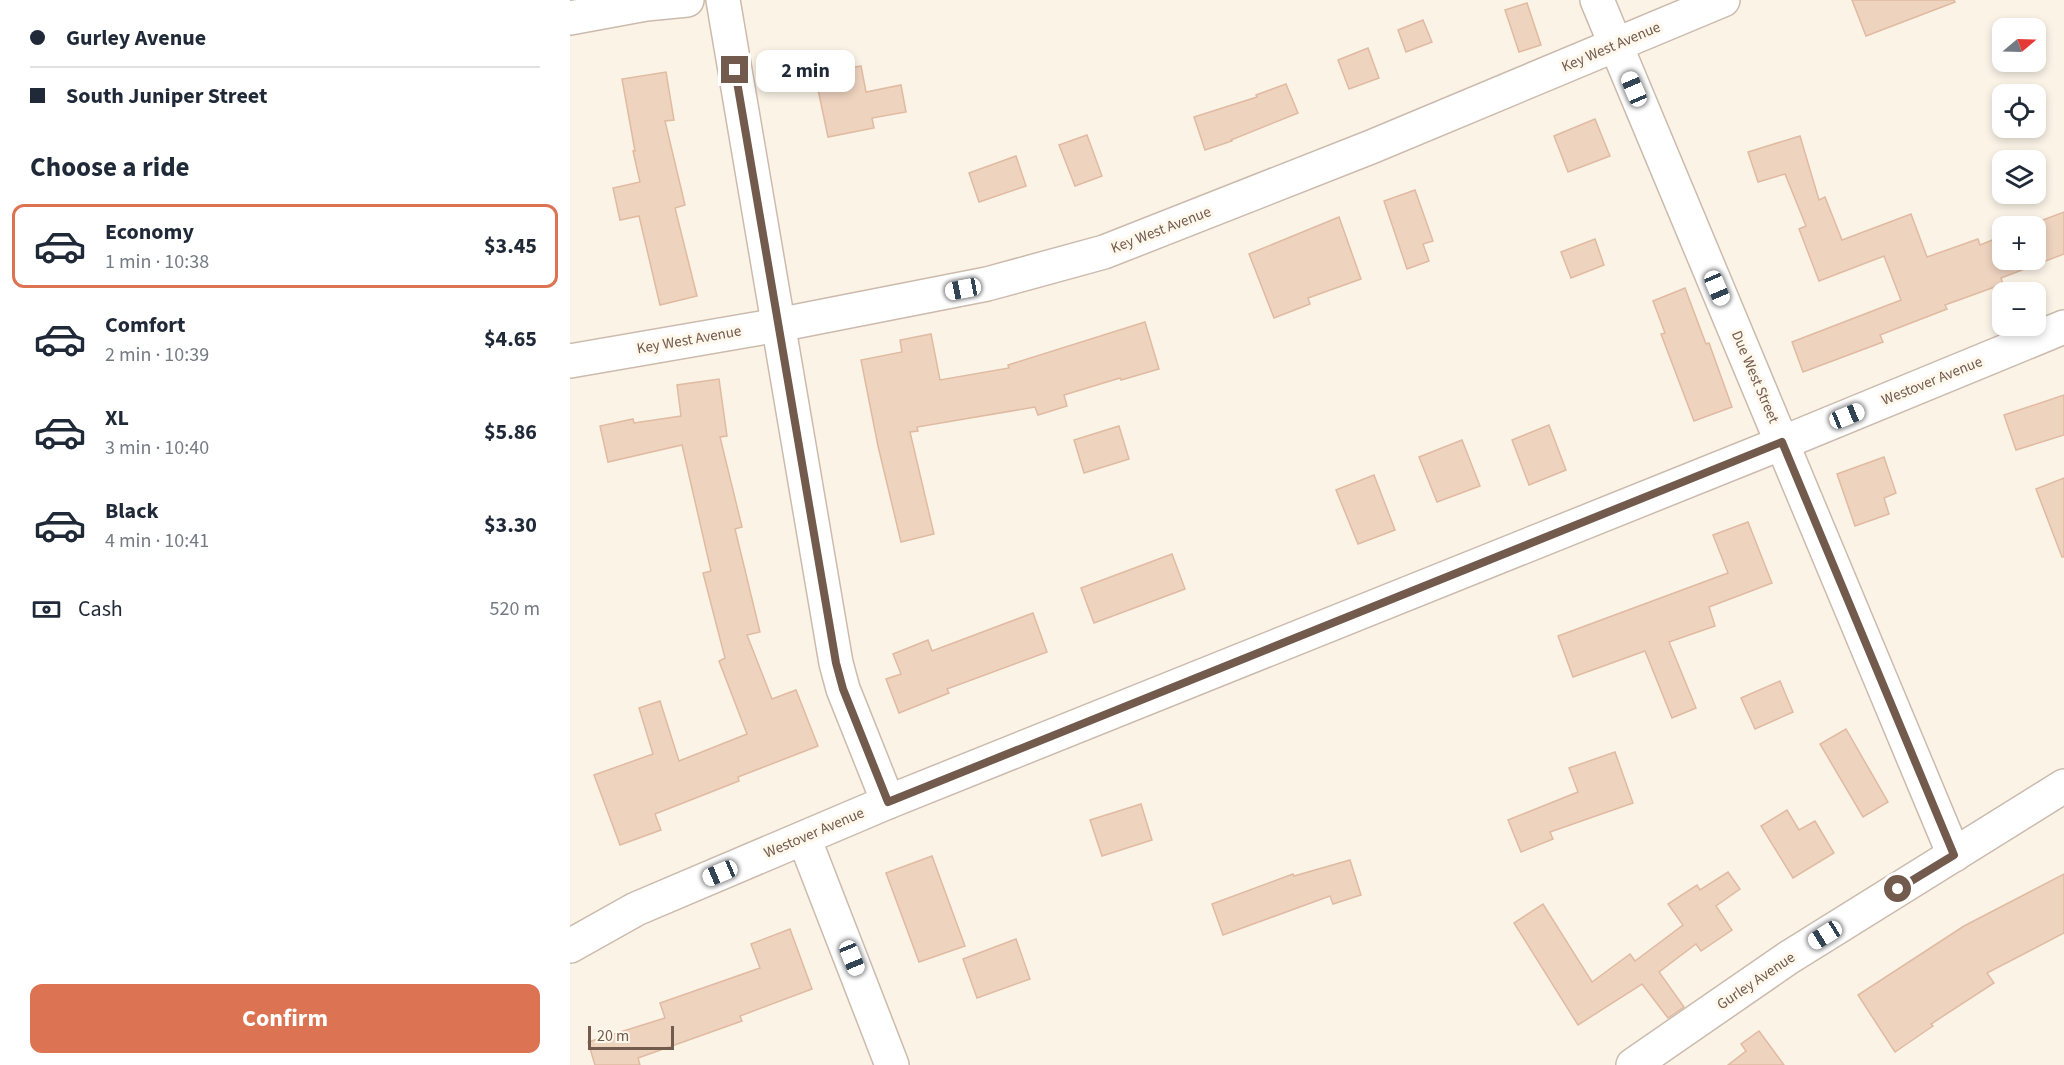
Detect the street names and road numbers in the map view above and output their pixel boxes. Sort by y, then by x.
street label: Key West Avenue [1558,17,1664,77]
street label: Key West Avenue [1108,201,1214,259]
street label: Key West Avenue [635,320,743,360]
street label: Due West Street [1726,327,1784,427]
street label: Westover Avenue [1878,351,1986,411]
street label: Westover Avenue [761,802,867,864]
street label: Gurley Avenue [1713,947,1799,1015]

